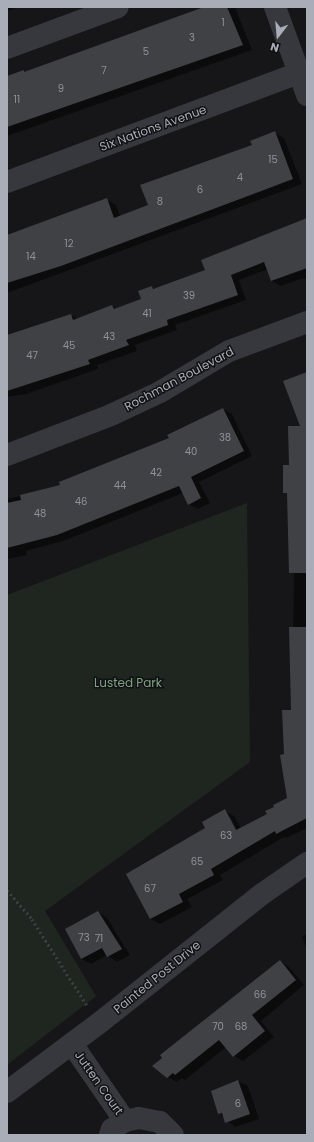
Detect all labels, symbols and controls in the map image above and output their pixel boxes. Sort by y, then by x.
north arrow [258,16,298,56]
house number: 1 [221,17,225,29]
house number: 3 [189,32,195,44]
text: N [269,39,281,56]
house number: 5 [143,46,149,58]
house number: 7 [101,65,107,77]
house number: 9 [58,83,64,95]
house number: 11 [14,94,20,106]
street label: Six Nations Avenue [98,102,208,154]
house number: 15 [268,154,278,166]
house number: 4 [237,172,243,184]
house number: 6 [197,184,203,196]
house number: 8 [157,196,163,208]
house number: 12 [65,238,73,250]
house number: 14 [26,251,36,263]
house number: 39 [183,290,195,302]
house number: 41 [142,308,152,320]
house number: 43 [103,331,115,343]
house number: 45 [63,340,75,352]
street label: Rochman Boulevard [122,344,236,414]
house number: 47 [26,350,38,362]
house number: 38 [219,432,231,444]
house number: 40 [185,446,197,458]
house number: 42 [150,467,162,479]
house number: 44 [114,480,126,492]
house number: 46 [75,496,87,508]
house number: 48 [34,508,46,520]
park label: Lusted Park [94,676,162,690]
house number: 63 [220,830,232,842]
house number: 65 [191,856,203,868]
house number: 67 [144,883,156,895]
house number: 73 [78,932,90,944]
house number: 71 [95,933,103,945]
street label: Painted Post Drive [111,938,203,1016]
house number: 66 [254,989,266,1001]
house number: 70 [212,1021,224,1033]
house number: 68 [235,1021,247,1033]
street label: Jutten Court [72,1048,126,1118]
house number: 6 [235,1098,241,1110]

